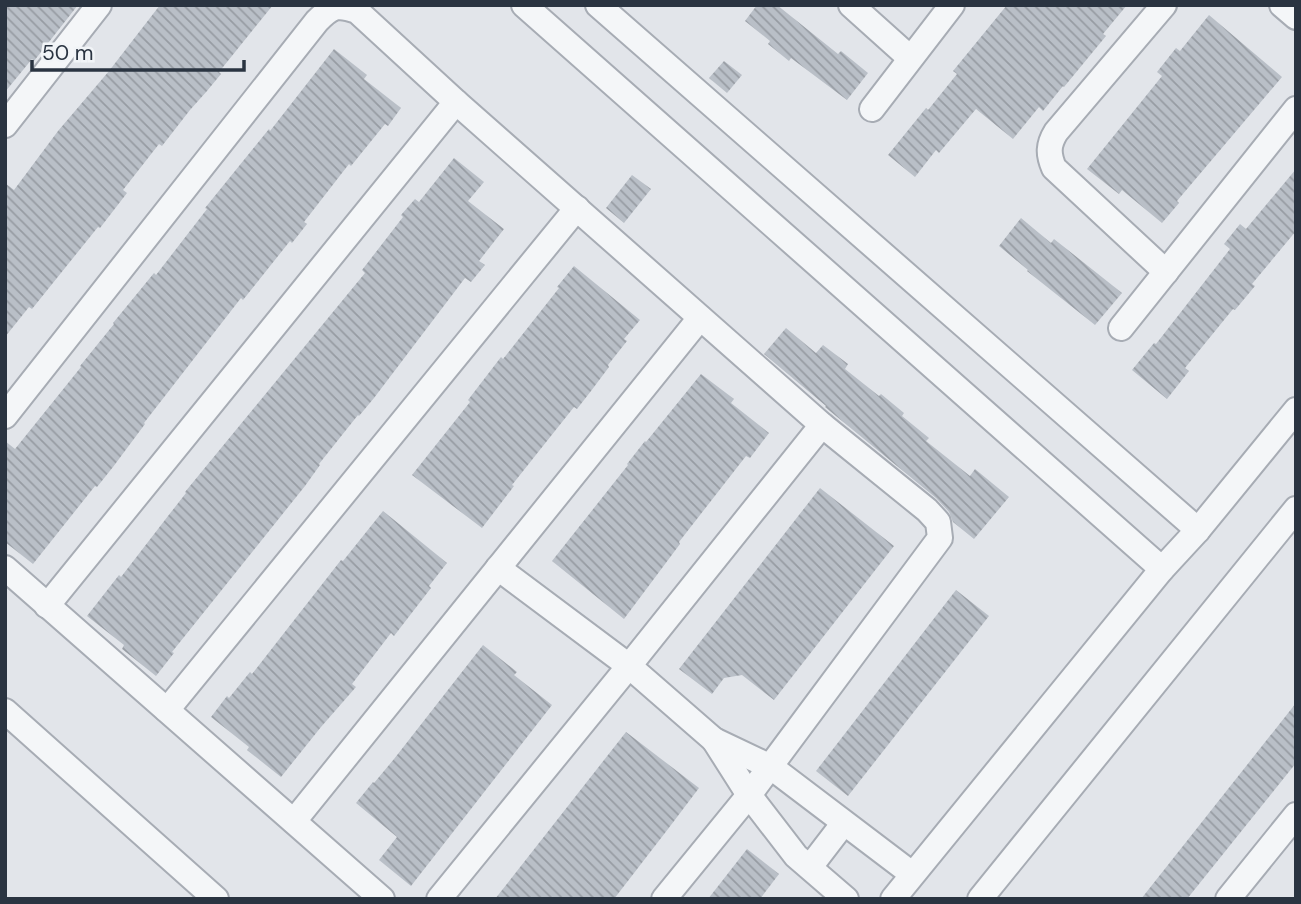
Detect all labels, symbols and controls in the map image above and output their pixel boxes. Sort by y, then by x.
scale bar [32,28,243,72]
text: 50 m [42,39,93,67]

